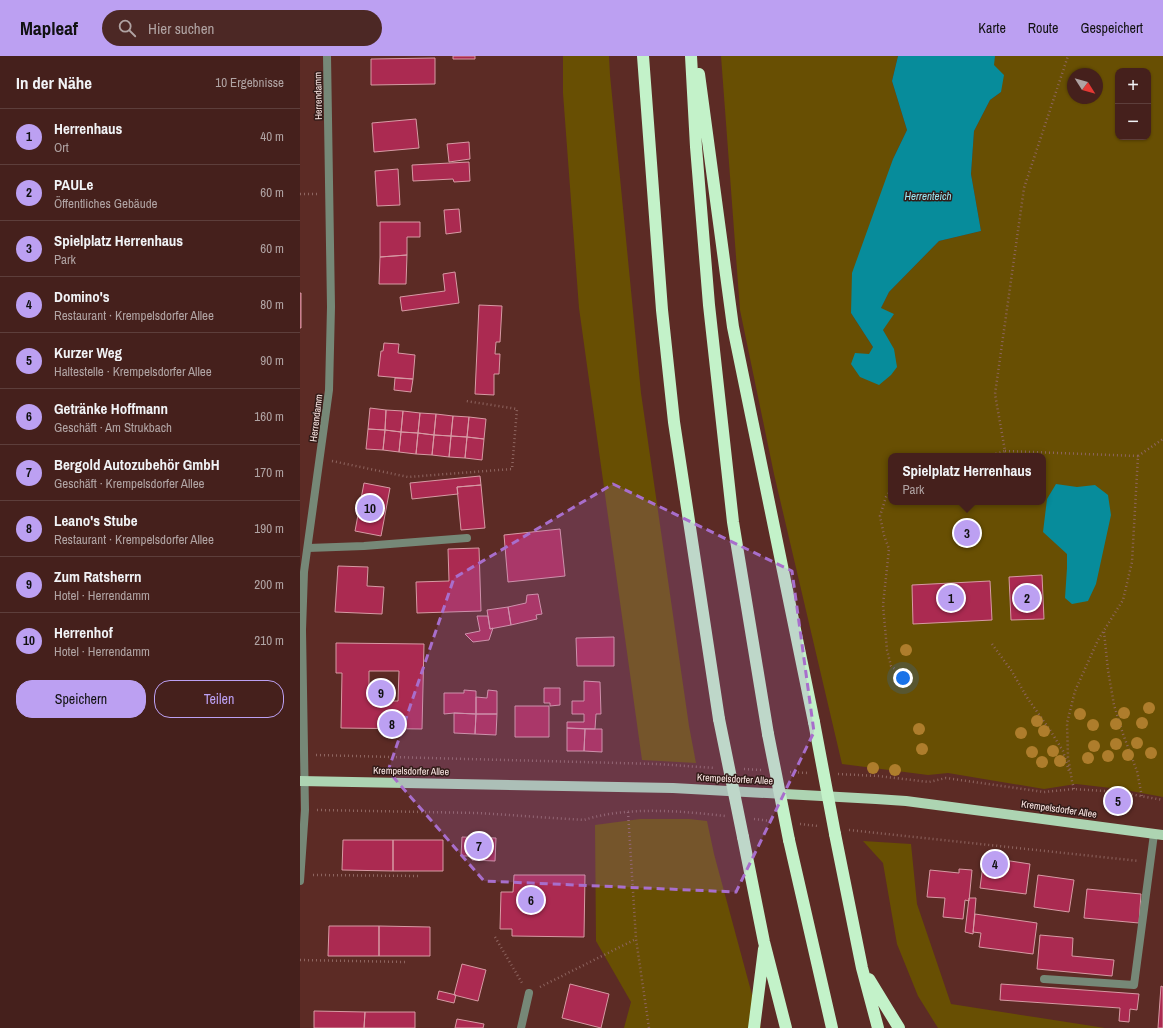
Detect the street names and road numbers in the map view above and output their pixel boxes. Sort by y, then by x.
street label: Herrendamm [311,72,325,120]
street label: Herrendamm [307,393,325,443]
street label: Krempelsdorfer Allee [373,764,450,778]
street label: Krempelsdorfer Allee [697,771,774,788]
street label: Krempelsdorfer Allee [1020,797,1098,821]

